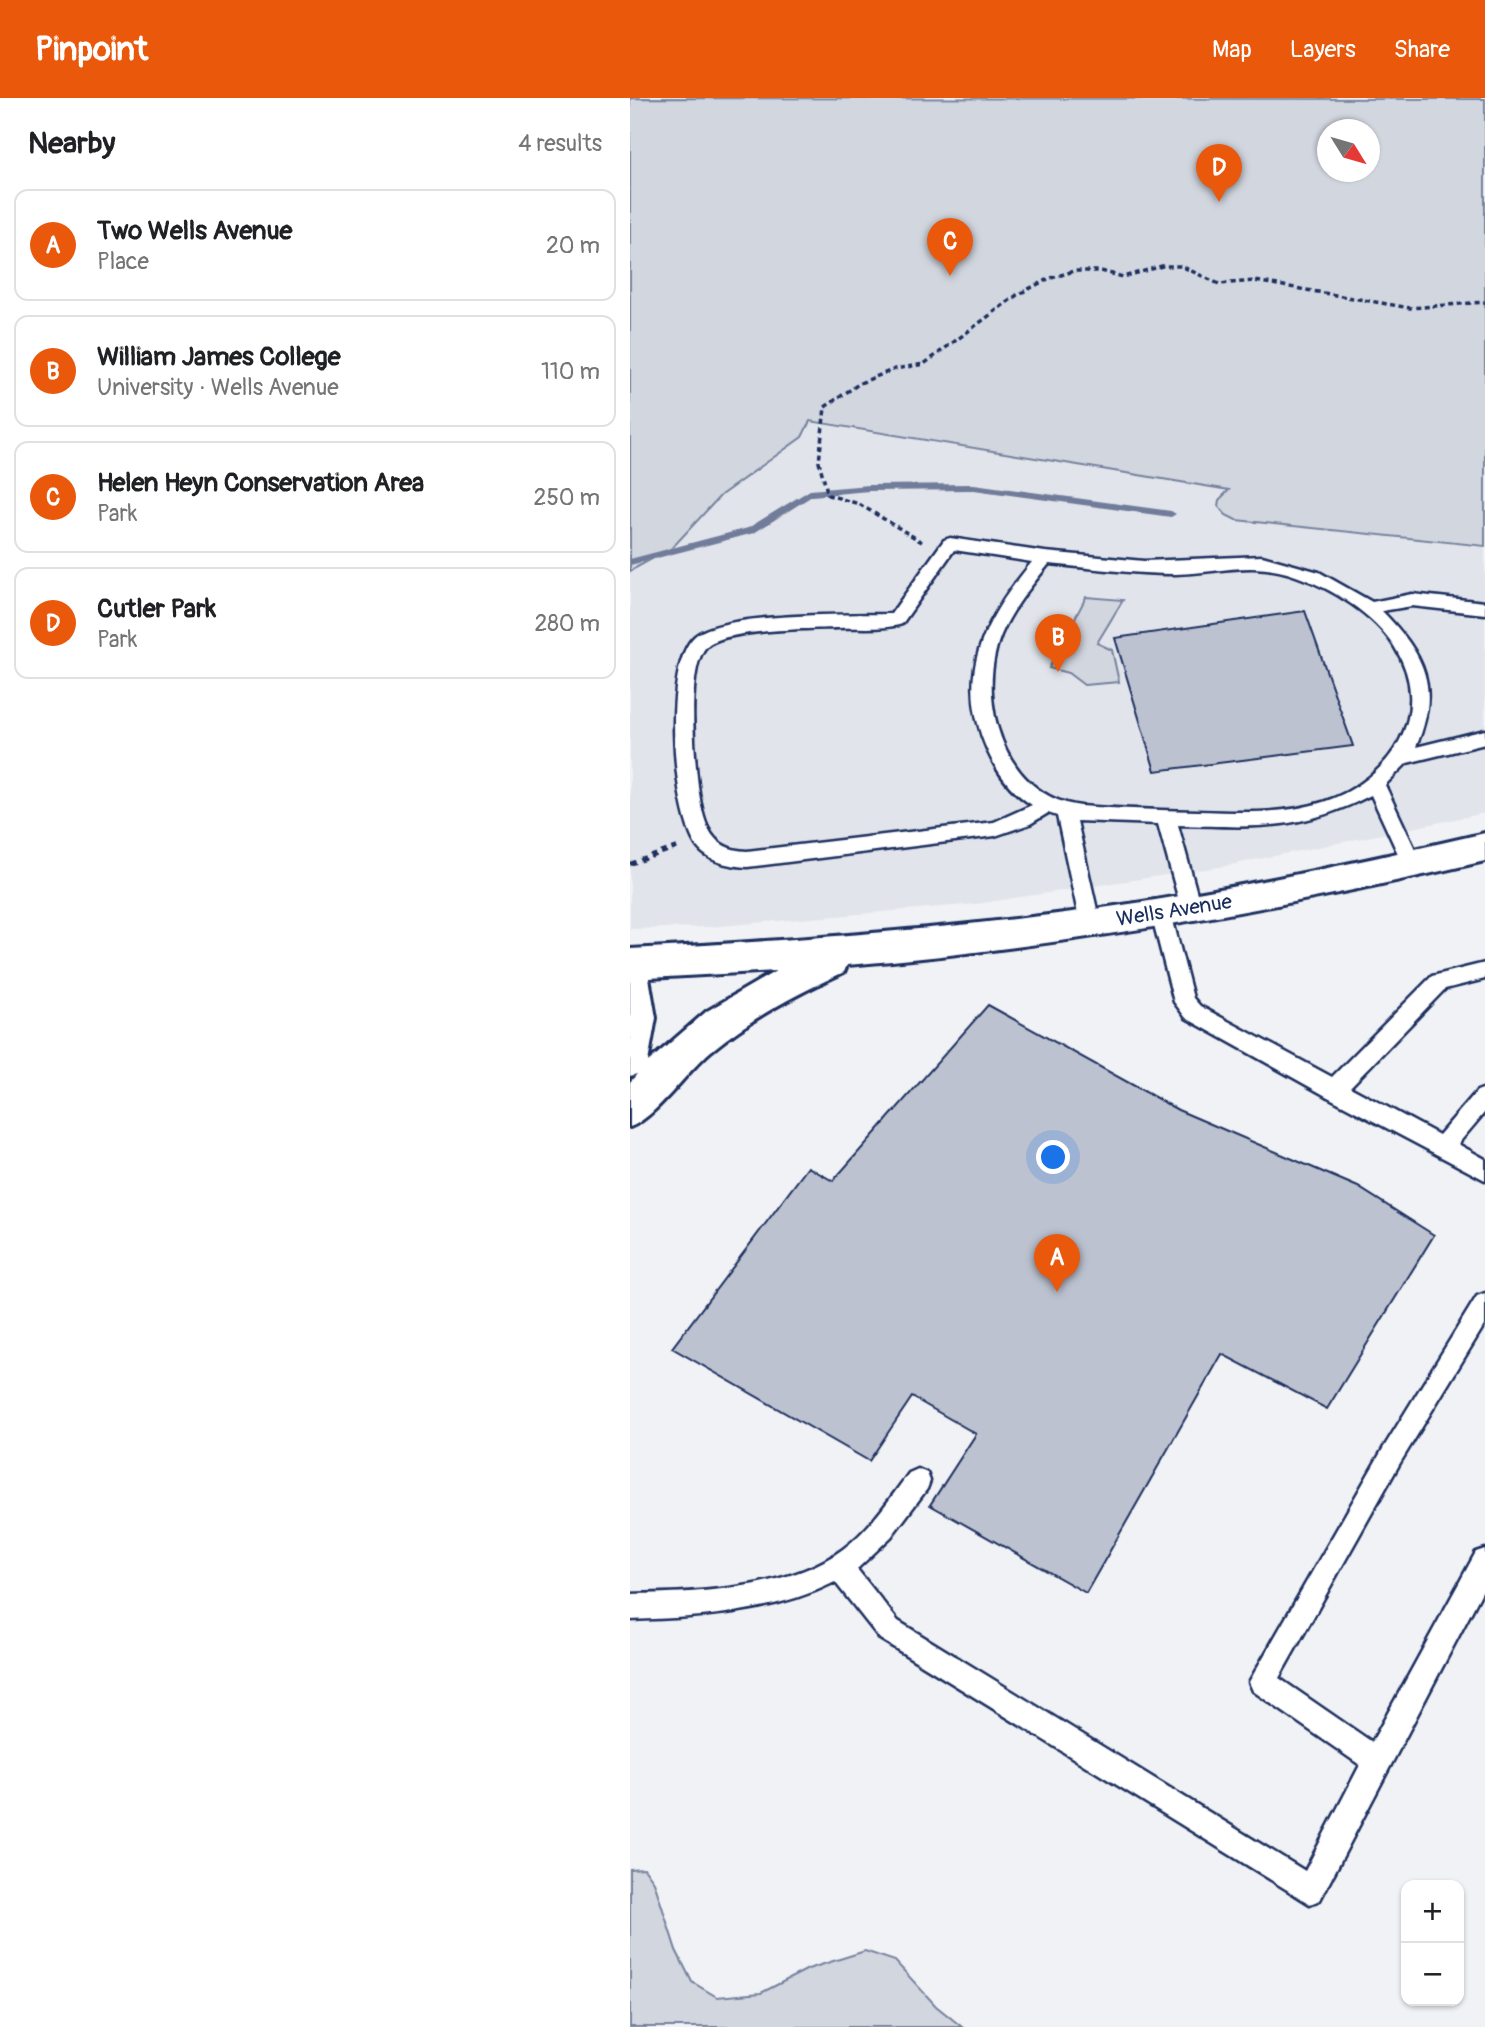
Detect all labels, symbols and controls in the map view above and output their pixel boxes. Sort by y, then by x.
text: Pinpoint [35,29,148,70]
text: Map [1212,35,1252,64]
text: Layers [1290,35,1356,64]
text: Share [1394,35,1450,64]
north arrow [1317,119,1380,182]
text: Nearby [28,125,115,162]
text: 4 results [518,129,602,158]
pin: D [1196,144,1242,202]
text: Two Wells Avenue [97,215,292,247]
pin: C [927,218,973,276]
text: A [46,231,60,260]
text: 20 m [546,231,600,260]
text: Place [97,247,149,276]
text: William James College [97,341,340,373]
text: B [46,357,60,386]
text: 110 m [541,357,600,386]
text: University · Wells Avenue [97,373,339,402]
text: Helen Heyn Conservation Area [97,467,424,499]
text: C [46,483,60,512]
text: 250 m [534,483,600,512]
text: Park [97,499,137,528]
text: Cutler Park [97,593,216,625]
text: D [46,609,60,638]
text: 280 m [534,609,600,638]
pin: B [1035,614,1081,672]
text: Park [97,625,137,654]
street label: Wells Avenue [1114,888,1235,933]
your location [1036,1140,1070,1174]
pin: A [1034,1234,1080,1292]
map controls [1401,1880,1464,2006]
button: + [1401,1880,1464,1943]
button: − [1401,1943,1464,2006]

